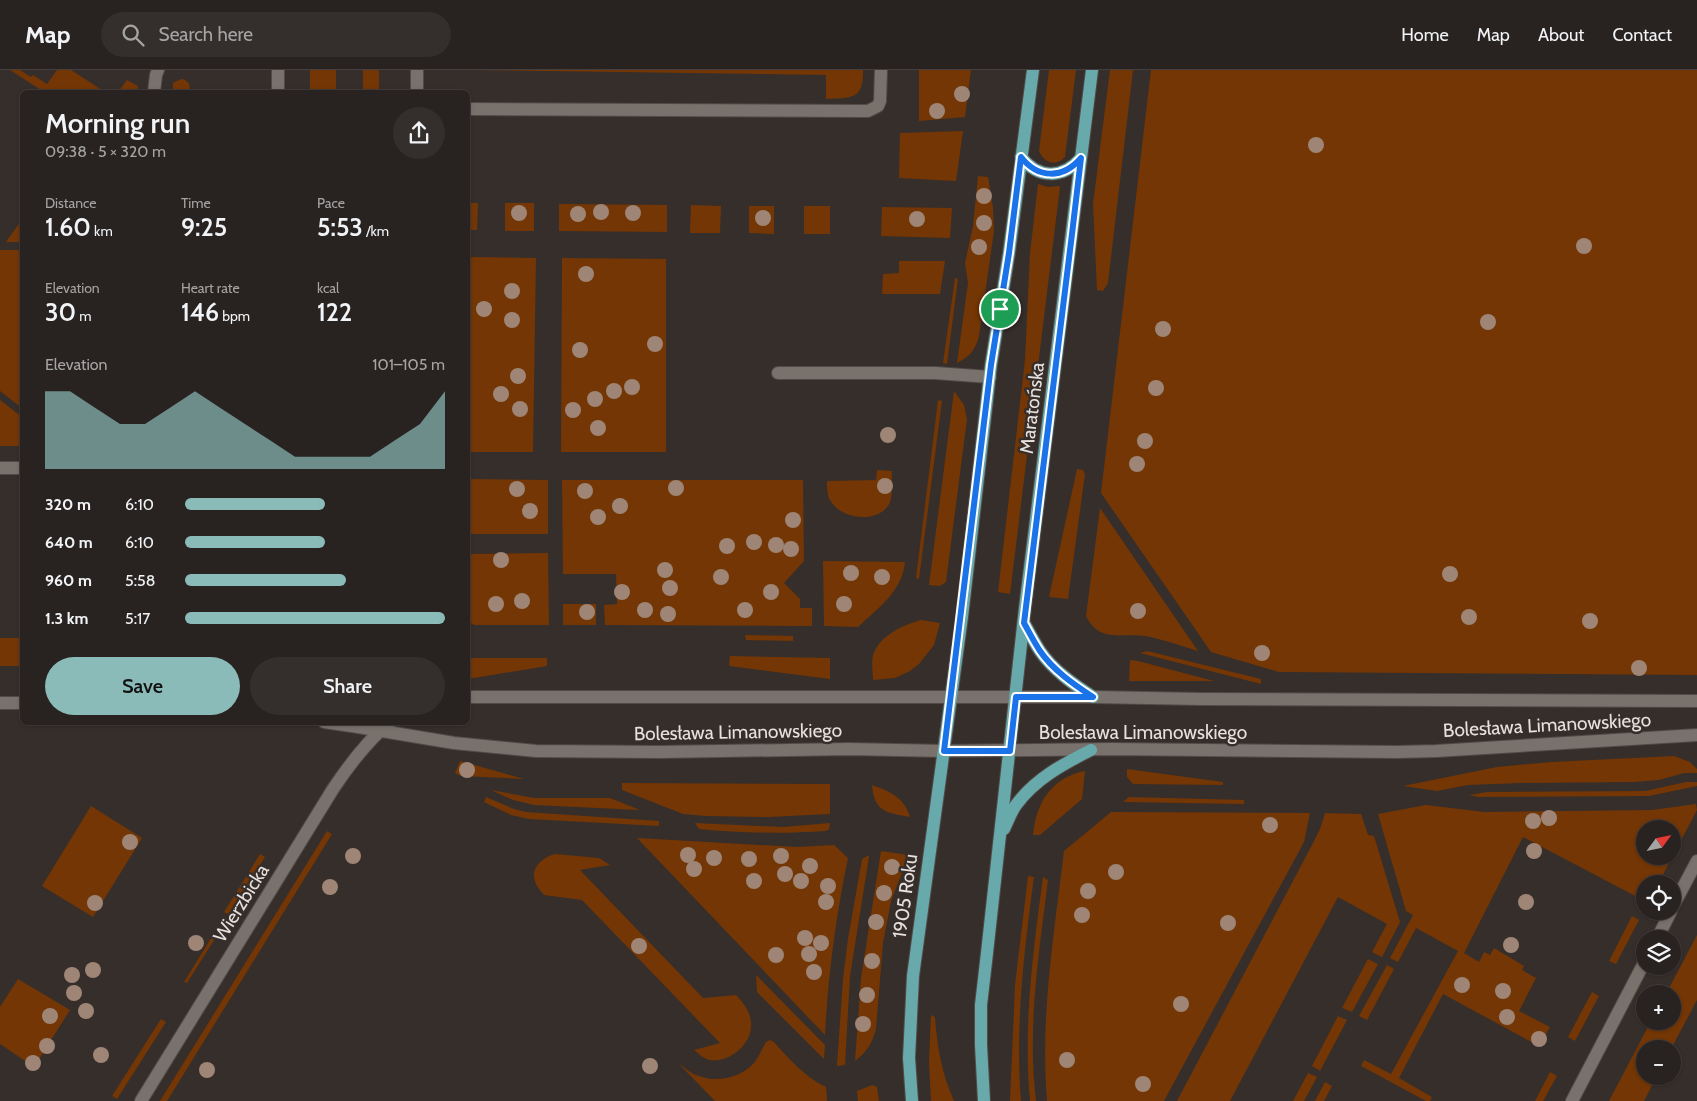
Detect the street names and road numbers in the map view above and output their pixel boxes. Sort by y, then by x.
street label: Maratońska [1015,361,1049,455]
street label: Bolesława Limanowskiego [1442,708,1652,742]
street label: Bolesława Limanowskiego [634,719,842,745]
street label: Bolesława Limanowskiego [1039,721,1247,744]
street label: 1905 Roku [888,852,922,940]
street label: Wierzbicka [208,860,274,946]

